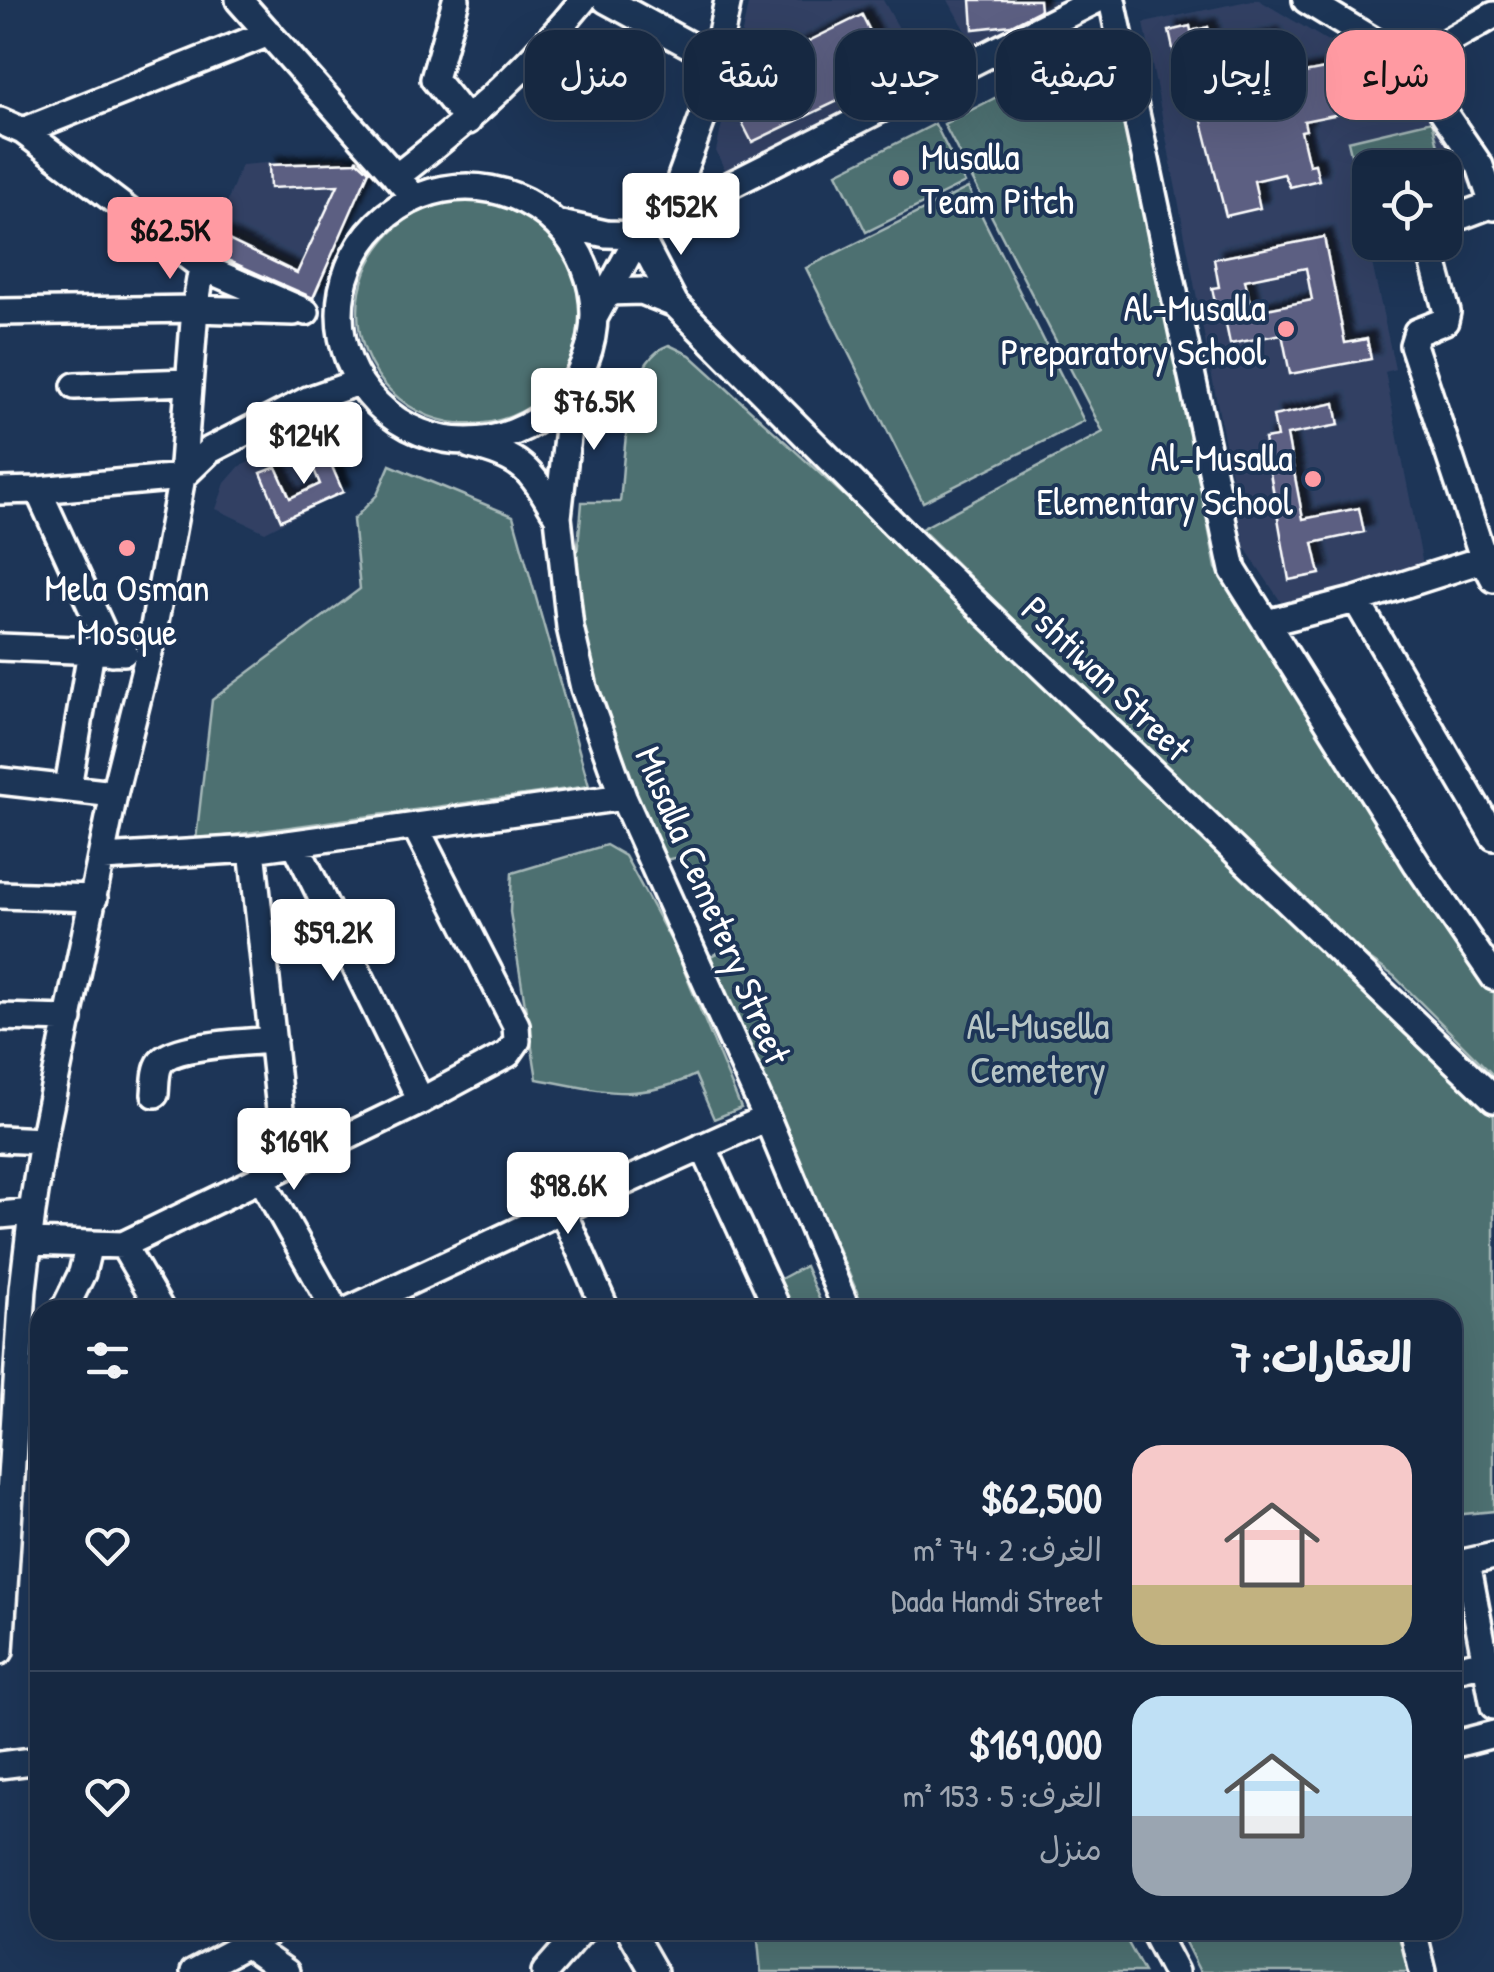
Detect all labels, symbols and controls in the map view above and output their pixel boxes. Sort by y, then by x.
chip: منزل [525,30,664,120]
chip: شقة [684,30,815,120]
chip: جديد [835,30,976,120]
chip: تصفية [996,30,1151,120]
chip: إيجار [1171,30,1306,120]
chip: شراء [1326,30,1465,120]
place label: Musalla Team Pitch [921,130,1074,226]
map controls [1352,150,1462,260]
button: locate [1352,150,1462,260]
marker: Musalla Team Pitch [890,167,912,189]
pin: $152K [611,173,751,258]
text: $152K [644,184,718,227]
pin: $62.5K [89,197,251,282]
text: $62.5K [129,208,211,251]
place label: Al-Musalla Preparatory School [1001,281,1267,377]
marker: Al-Musalla Preparatory School [1275,318,1297,340]
pin: $76.5K [513,368,675,453]
text: $76.5K [553,379,635,422]
pin: $124K [234,402,374,487]
text: $124K [268,413,340,456]
place label: Al-Musalla Elementary School [1037,431,1294,527]
marker: Al-Musalla Elementary School [1302,468,1324,490]
marker: Mela Osman Mosque [116,537,138,559]
place label: Mela Osman Mosque [44,561,210,657]
street label: Pshtiwan Street [1011,584,1204,773]
street label: Musalla Cemetery Street [624,738,805,1073]
pin: $59.2K [252,899,414,984]
text: $59.2K [293,910,373,953]
park label: Al-Musella Cemetery [967,999,1110,1095]
pin: $169K [224,1108,364,1193]
text: $169K [259,1119,329,1162]
pin: $98.6K [487,1152,649,1237]
text: $98.6K [529,1163,607,1206]
text: العقارات: 7 [1231,1328,1412,1385]
icon: filters [80,1333,135,1388]
text: $62,500 [980,1469,1102,1526]
icon: home [1212,1485,1332,1605]
icon: heart [80,1518,135,1573]
text: الغرف: 2 · 74 m² [913,1528,1102,1571]
text: Dada Hamdi Street [891,1579,1102,1622]
text: $169,000 [968,1715,1102,1772]
icon: home [1212,1736,1332,1856]
icon: heart [80,1769,135,1824]
text: الغرف: 5 · 153 m² [903,1774,1102,1817]
text: منزل [1039,1827,1102,1870]

